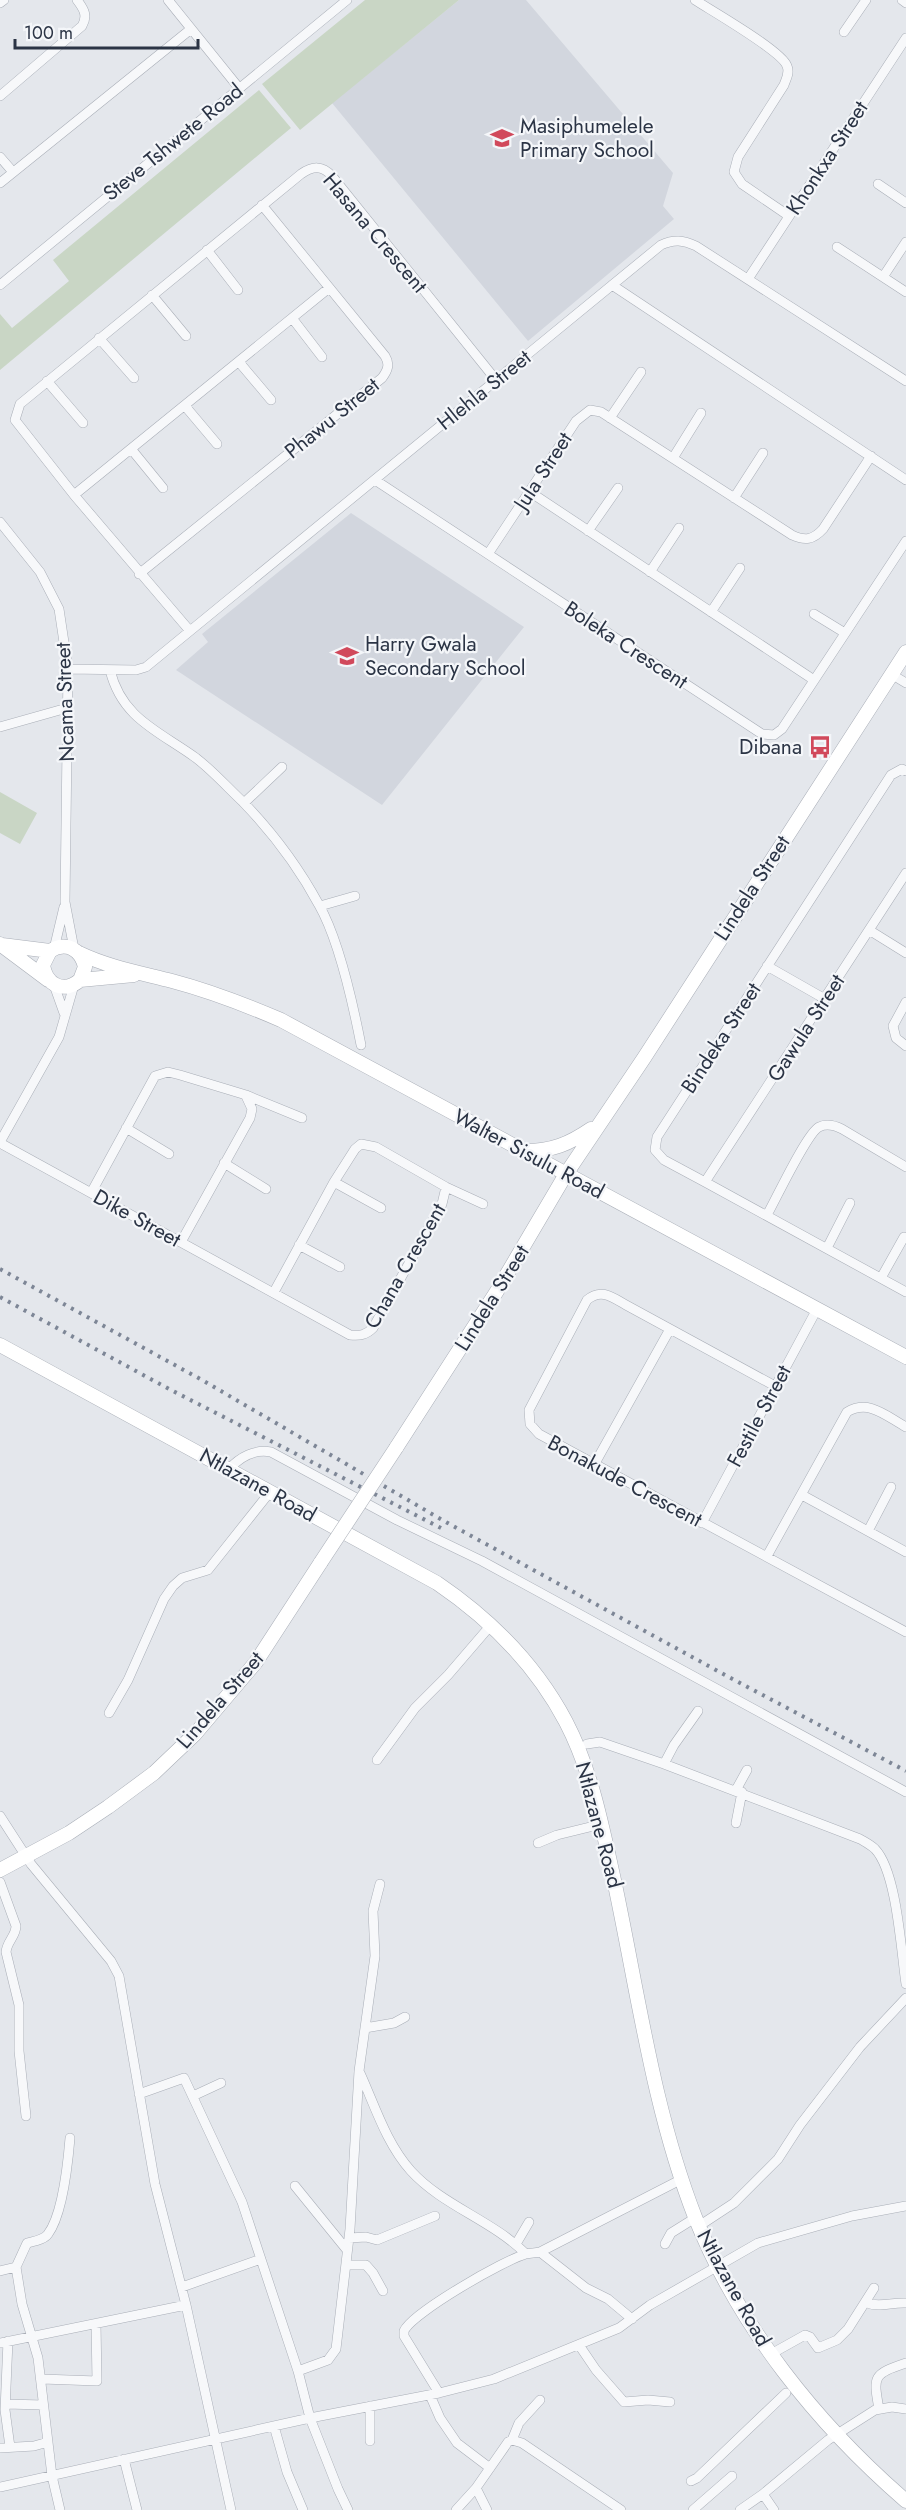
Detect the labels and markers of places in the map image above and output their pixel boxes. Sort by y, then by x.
place label: Masiphumelele Primary School [520,111,654,165]
school or university icon: Masiphumelele Primary School [489,125,515,151]
place label: Harry Gwala Secondary School [365,629,526,683]
school or university icon: Harry Gwala Secondary School [334,643,360,669]
place label: Dibana [739,732,802,762]
bus stop icon: Dibana [807,734,833,760]

